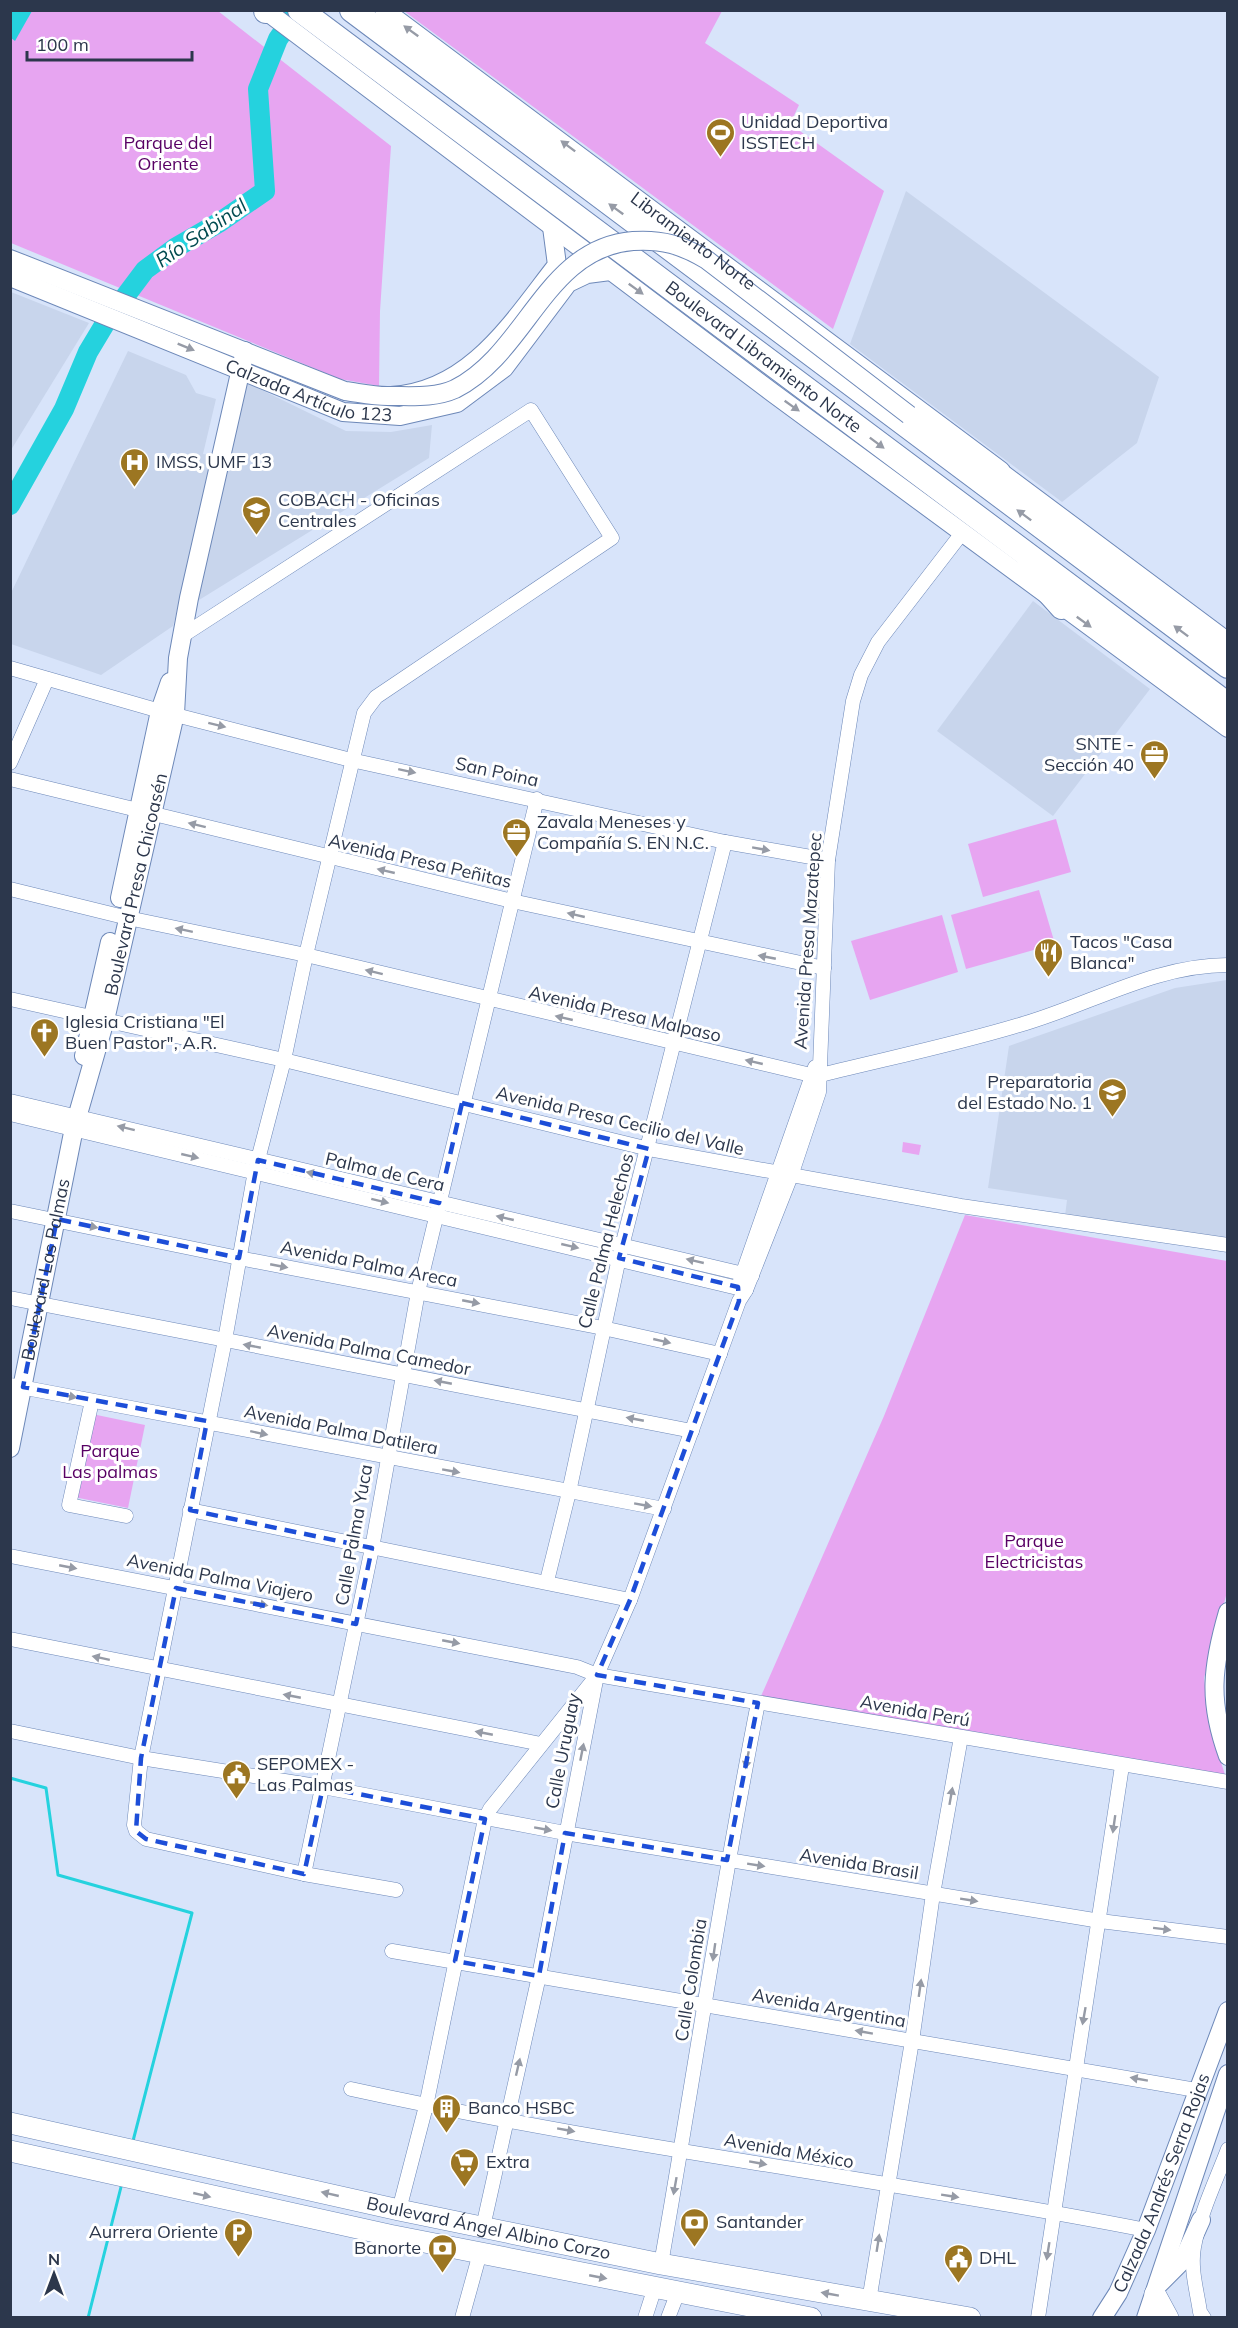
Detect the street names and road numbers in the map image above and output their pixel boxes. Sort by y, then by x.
street label: Libramiento Norte [626,186,761,295]
street label: Boulevard Libramiento Norte [661,276,867,438]
street label: Calzada Artículo 123 [222,354,393,426]
street label: San Poina [453,751,541,792]
street label: Boulevard Presa Chicoasén [99,771,172,998]
street label: Avenida Presa Peñitas [326,828,514,893]
street label: Avenida Presa Mazatepec [788,832,827,1050]
street label: Avenida Presa Malpaso [527,980,723,1047]
street label: Avenida Presa Cecilio del Valle [494,1081,746,1160]
street label: Palma de Cera [323,1147,447,1196]
street label: Calle Palma Helechos [573,1151,638,1331]
street label: Boulevard Las Palmas [16,1176,75,1363]
street label: Avenida Palma Areca [279,1235,460,1292]
street label: Avenida Palma Camedor [265,1318,473,1381]
street label: Avenida Palma Datilera [242,1399,440,1460]
street label: Calle Palma Yuca [330,1462,377,1607]
street label: Avenida Palma Viajero [125,1548,315,1607]
street label: Avenida Perú [858,1690,972,1731]
street label: Calle Uruguay [540,1691,585,1811]
street label: Avenida Brasil [798,1843,920,1884]
street label: Calle Colombia [669,1917,712,2043]
street label: Avenida Argentina [750,1983,908,2032]
street label: Calzada Andrés Serra Rojas [1108,2070,1215,2296]
street label: Avenida México [722,2128,856,2173]
street label: Boulevard Ángel Albino Corzo [364,2191,613,2264]

